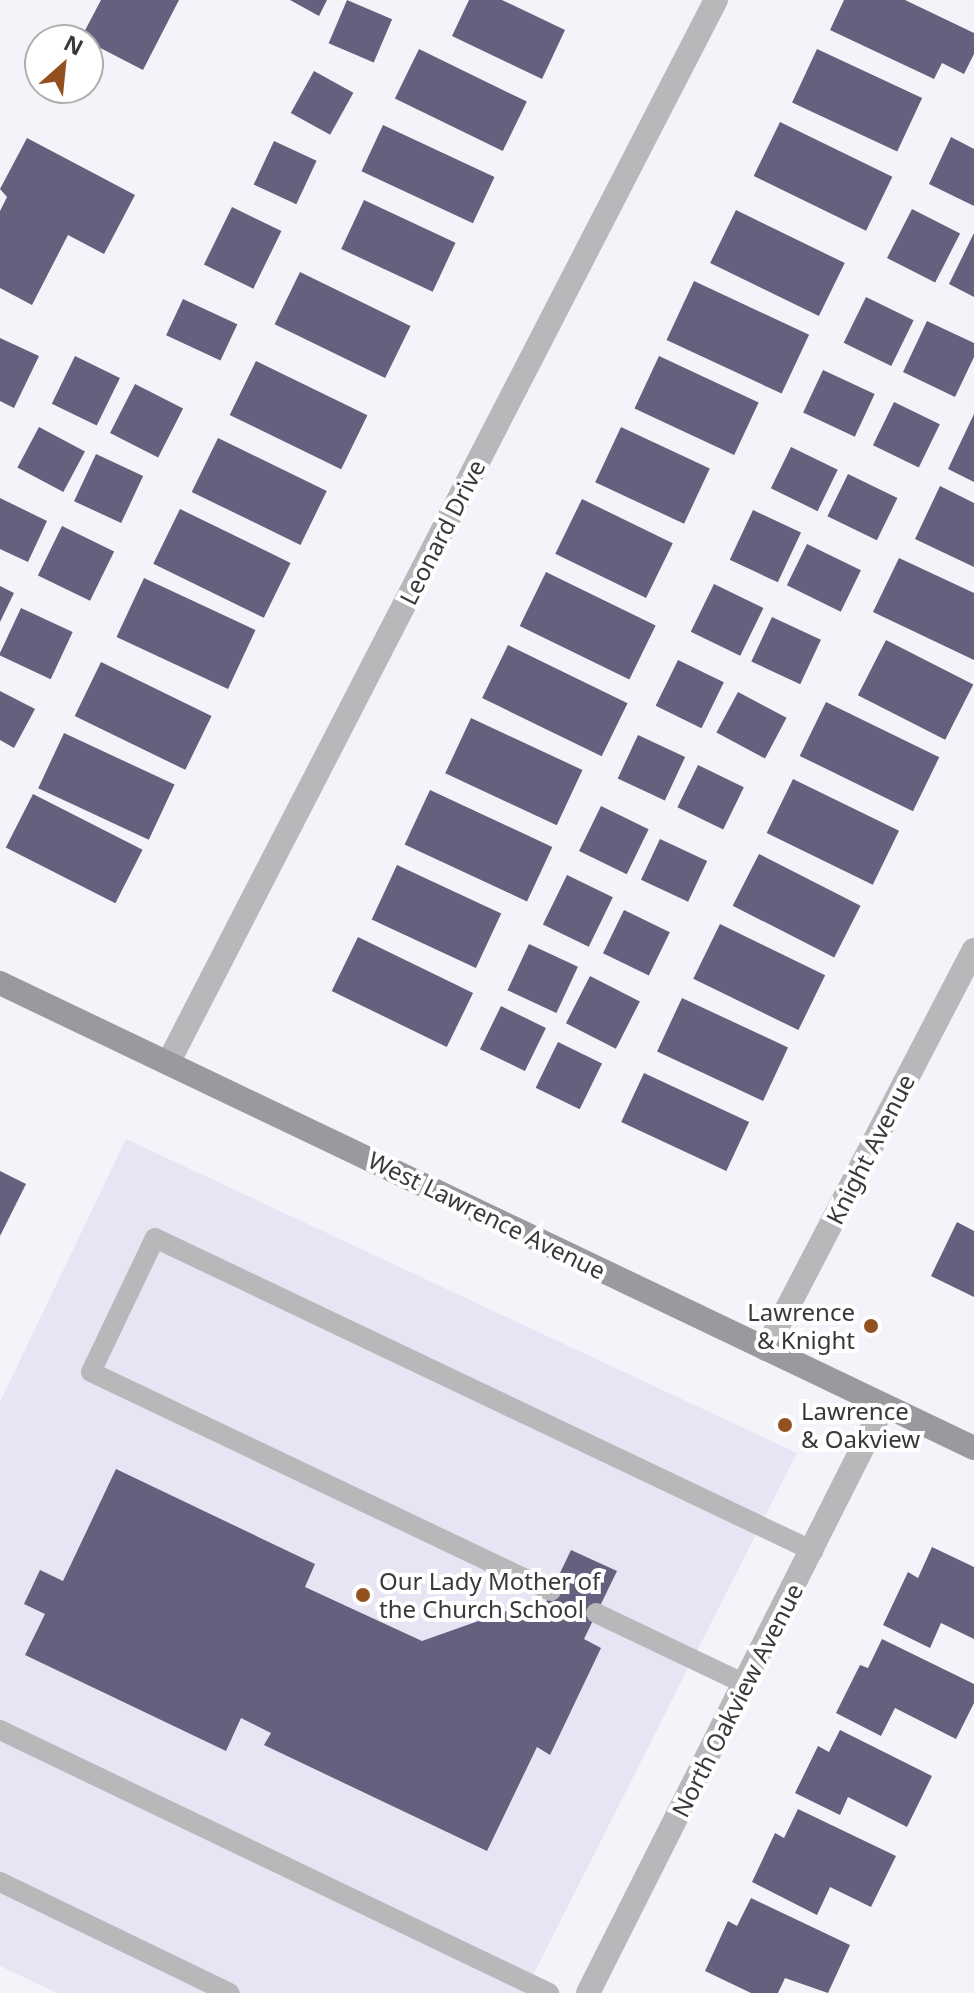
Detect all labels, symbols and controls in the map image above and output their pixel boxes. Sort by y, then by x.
north arrow [24,24,104,104]
text: N [59,27,89,62]
street label: Leonard Drive [393,455,491,609]
street label: Knight Avenue [820,1069,920,1229]
street label: West Lawrence Avenue [364,1145,610,1285]
place label: Lawrence & Knight [747,1298,855,1354]
marker: Lawrence & Knight [862,1317,880,1335]
place label: Lawrence & Oakview [801,1397,920,1453]
marker: Lawrence & Oakview [776,1416,794,1434]
place label: Our Lady Mother of the Church School [379,1567,600,1623]
street label: North Oakview Avenue [666,1578,808,1822]
marker: Our Lady Mother of the Church School [354,1586,372,1604]

